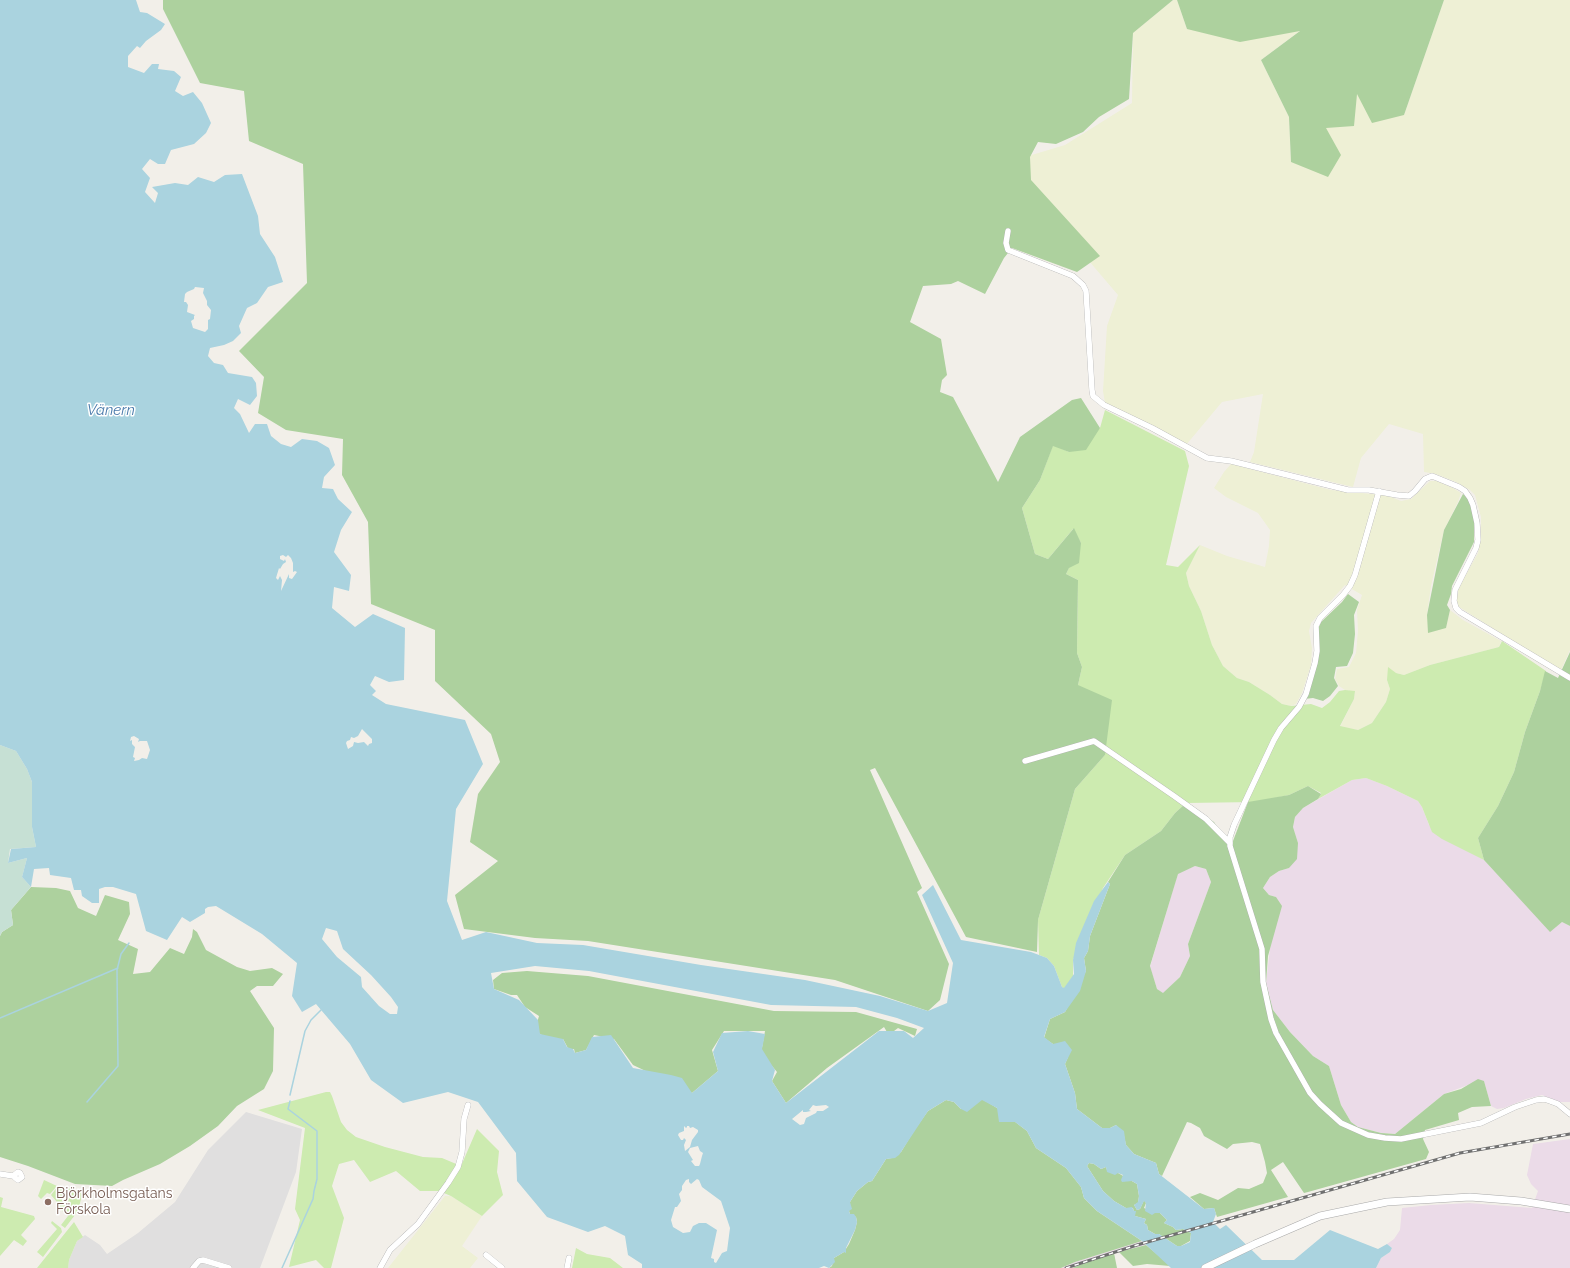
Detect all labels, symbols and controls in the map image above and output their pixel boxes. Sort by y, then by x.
water label: Vänern [87,401,135,419]
place label: Björkholmsgatans Förskola [56,1186,173,1218]
marker: Björkholmsgatans Förskola [43,1197,53,1207]

